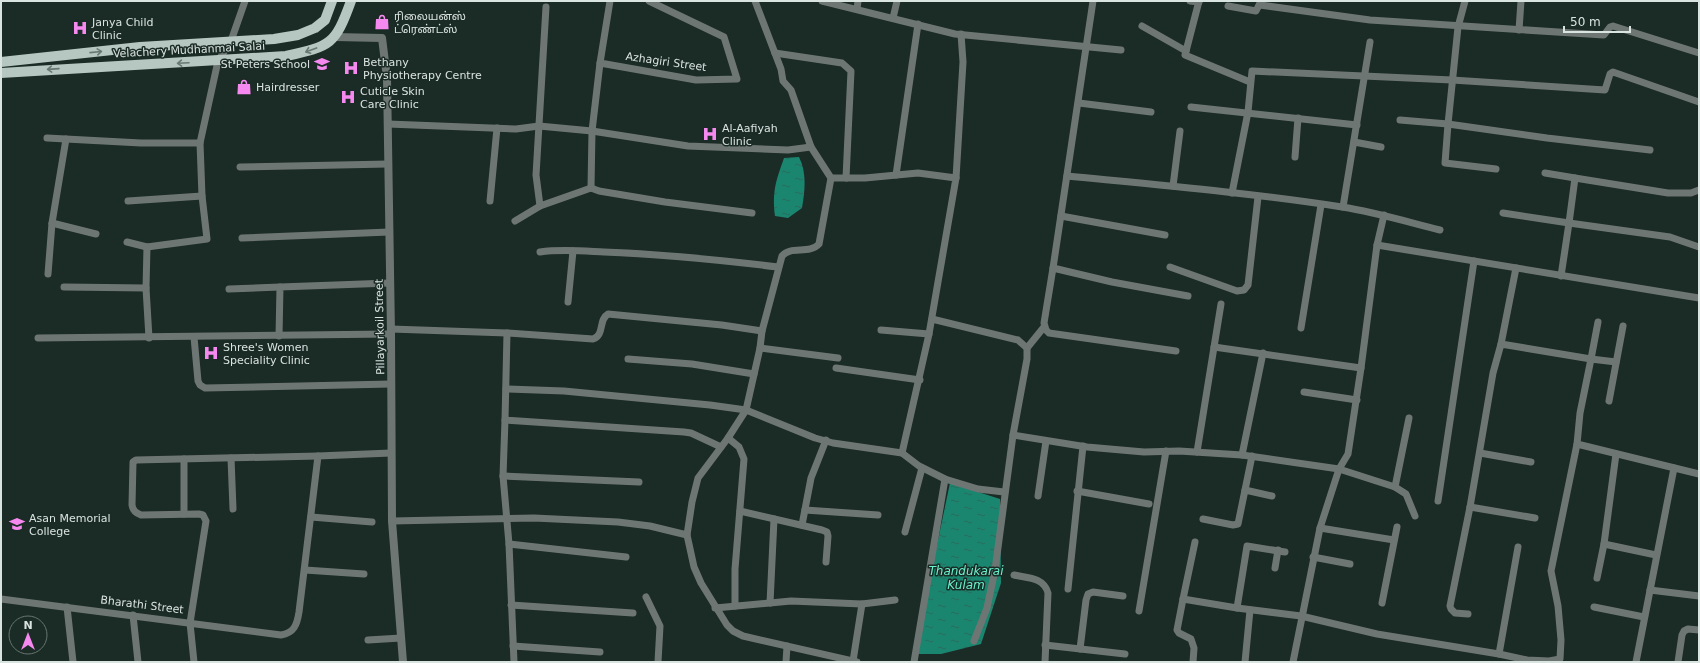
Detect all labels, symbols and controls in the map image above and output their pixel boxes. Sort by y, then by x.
scale bar [1564,8,1630,34]
place label: ரிலையன்ஸ் ட்ரெண்ட்ஸ் [394,10,466,36]
shop icon: ரிலையன்ஸ் ட்ரெண்ட்ஸ் [373,13,391,31]
text: 50 m [1570,15,1601,29]
place label: Janya Child Clinic [91,16,153,42]
hospital icon: Janya Child Clinic [71,19,89,37]
street label: Velachery Mudhanmai Salai [113,40,265,60]
one-way arrow [306,46,318,54]
one-way arrow [89,48,102,56]
street label: Azhagiri Street [625,50,708,74]
school or university icon: St Peters School [313,55,331,73]
place label: Bethany Physiotherapy Centre [363,56,482,82]
place label: St Peters School [221,58,310,71]
one-way arrow [177,59,190,67]
hospital icon: Bethany Physiotherapy Centre [342,59,360,77]
one-way arrow [47,65,60,72]
shop icon: Hairdresser [235,78,253,96]
place label: Hairdresser [256,81,320,94]
place label: Cuticle Skin Care Clinic [360,85,425,111]
hospital icon: Cuticle Skin Care Clinic [339,88,357,106]
place label: Al-Aafiyah Clinic [722,122,778,148]
hospital icon: Al-Aafiyah Clinic [701,125,719,143]
street label: Pillayarkoil Street [373,278,387,375]
place label: Shree's Women Speciality Clinic [223,341,310,367]
hospital icon: Shree's Women Speciality Clinic [202,344,220,362]
place label: Asan Memorial College [29,512,111,538]
school or university icon: Asan Memorial College [8,515,26,533]
water label: Thandukarai Kulam [928,564,1004,592]
street label: Bharathi Street [100,593,185,617]
north arrow [8,615,48,655]
text: N [23,619,33,632]

